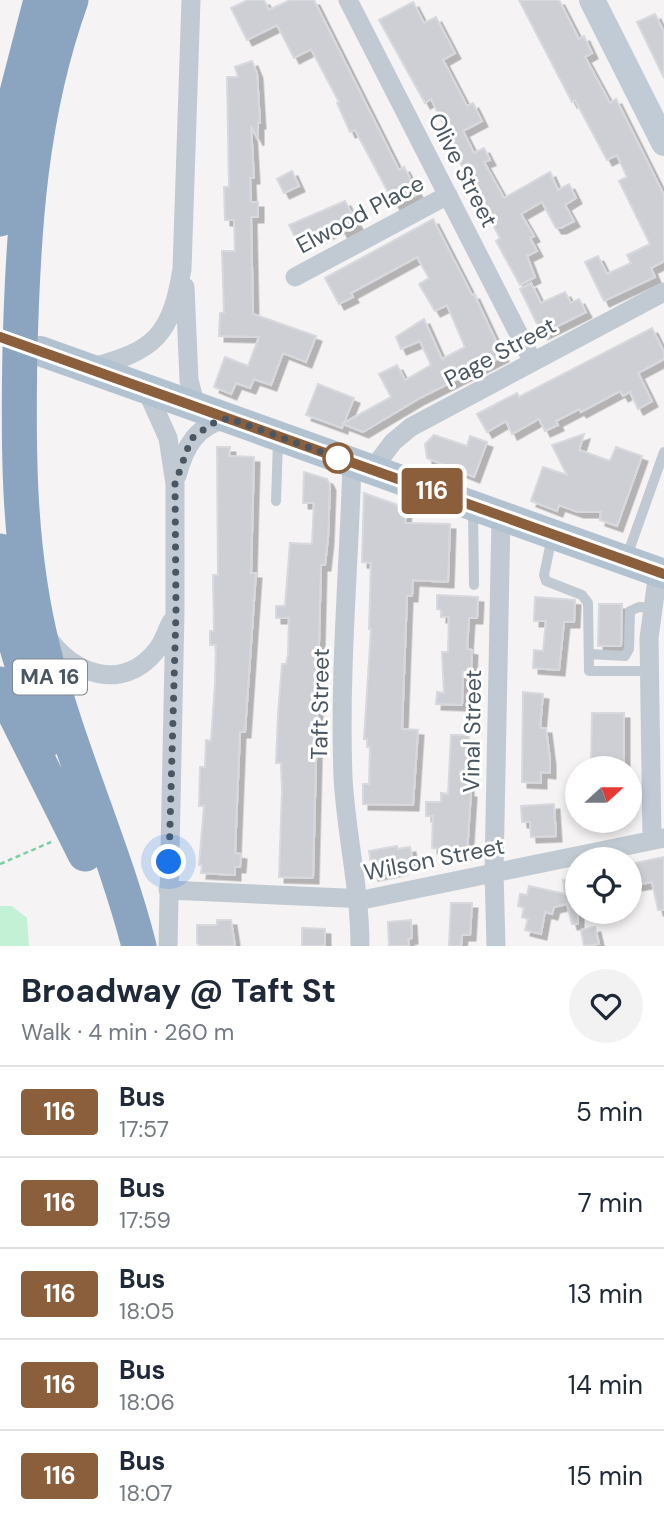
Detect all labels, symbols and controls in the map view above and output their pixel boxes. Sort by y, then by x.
street label: Olive Street [421,108,505,232]
street label: Elwood Place [291,168,429,260]
street label: Page Street [439,310,561,394]
unlabelled marker [323,443,353,473]
line badge: 116 [392,468,472,514]
text: 116 [416,475,448,506]
street label: Taft Street [304,648,336,760]
road number: MA 16 [13,660,87,694]
street label: Vinal Street [456,669,488,793]
north arrow [565,756,642,833]
map controls [565,756,642,924]
street label: Wilson Street [361,831,507,887]
your location [151,844,186,879]
button: locate [565,847,642,924]
text: Broadway @ Taft St [21,969,336,1012]
button: heart [569,969,643,1043]
text: Walk · 4 min · 260 m [21,1017,234,1047]
text: Bus [119,1080,165,1114]
text: 5 min [576,1095,643,1129]
text: 116 [43,1096,76,1127]
text: 17:57 [119,1114,169,1144]
text: Bus [119,1171,165,1205]
text: 7 min [578,1186,643,1220]
text: 116 [43,1187,76,1218]
text: 17:59 [119,1205,171,1235]
text: Bus [119,1262,165,1296]
text: 13 min [568,1277,643,1311]
text: 116 [43,1278,76,1309]
text: 18:05 [119,1296,175,1326]
text: Bus [119,1353,165,1387]
text: 14 min [568,1368,643,1402]
text: 116 [43,1369,76,1400]
text: 18:06 [119,1387,175,1417]
text: Bus [119,1444,165,1478]
text: 15 min [568,1459,643,1493]
text: 116 [43,1460,76,1491]
text: 18:07 [119,1478,173,1508]

